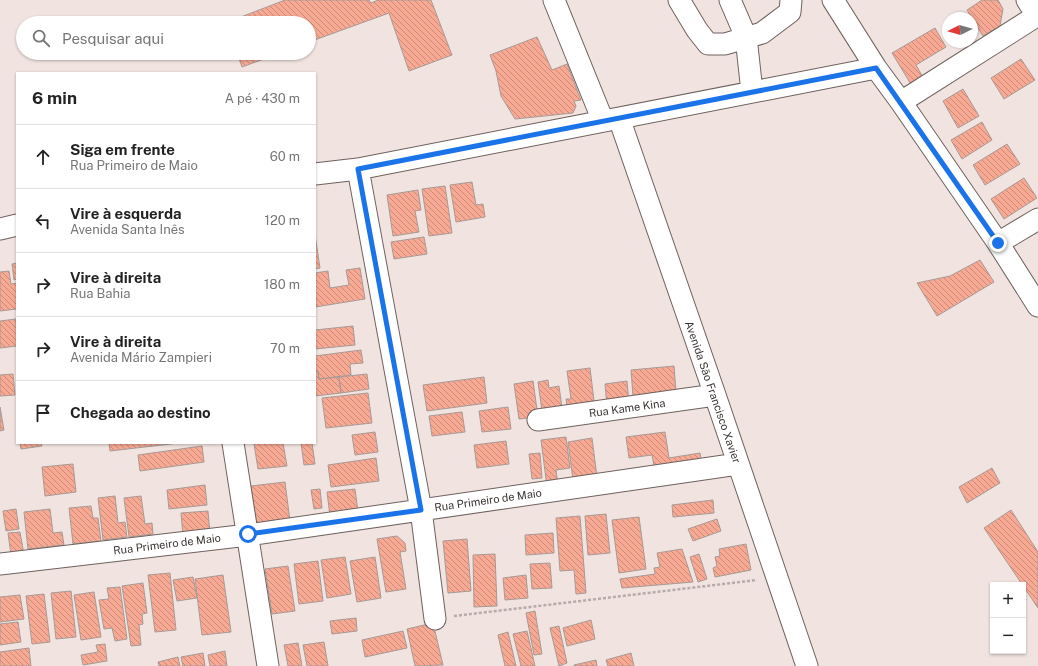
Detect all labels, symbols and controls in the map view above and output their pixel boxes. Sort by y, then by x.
north arrow [942,12,978,48]
search box [16,16,316,60]
icon: search [30,27,52,49]
text: Pesquisar aqui [62,30,164,47]
text: 6 min [32,88,77,108]
text: A pé · 430 m [225,91,300,106]
text: Siga em frente [70,141,175,158]
icon: ahead [32,146,54,168]
text: 60 m [270,149,300,164]
text: Rua Primeiro de Maio [70,158,198,173]
text: Vire à esquerda [70,205,182,222]
icon: left [32,210,54,232]
text: 120 m [265,213,300,228]
text: Avenida Santa Inês [70,222,185,237]
route end [989,234,1007,252]
text: Vire à direita [70,269,161,286]
icon: right [32,274,54,296]
text: 180 m [264,277,300,292]
text: Rua Bahia [70,286,130,301]
street label: Avenida São Francisco Xavier [683,319,743,465]
text: Vire à direita [70,333,161,350]
icon: right [32,338,54,360]
text: 70 m [270,341,300,356]
text: Avenida Mário Zampieri [70,350,212,365]
street label: Rua Kame Kina [588,397,666,419]
icon: arrive [32,402,54,424]
text: Chegada ao destino [70,404,211,421]
street label: Rua Primeiro de Maio [434,487,542,513]
route start [239,525,257,543]
street label: Rua Primeiro de Maio [113,531,221,557]
map controls [990,582,1026,654]
button: + [990,582,1026,618]
button: − [990,618,1026,654]

